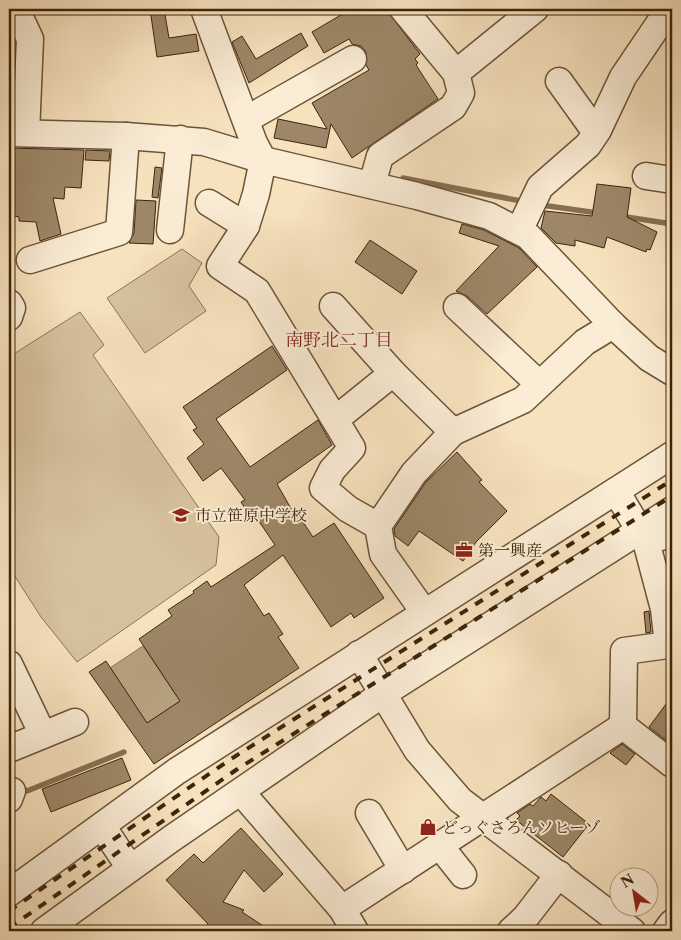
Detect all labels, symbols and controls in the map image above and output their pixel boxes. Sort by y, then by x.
district label: 南野北二丁目 [285,329,393,351]
school or university icon: 市立笹原中学校 [171,505,191,525]
place label: 市立笹原中学校 [195,505,307,525]
office icon: 第一興産 [454,540,474,560]
place label: 第一興産 [478,540,542,560]
shop icon: どっぐさろんソヒーゾ [418,817,438,837]
place label: どっぐさろんソヒーゾ [442,817,600,837]
north arrow [608,868,658,918]
text: N [617,870,637,892]

